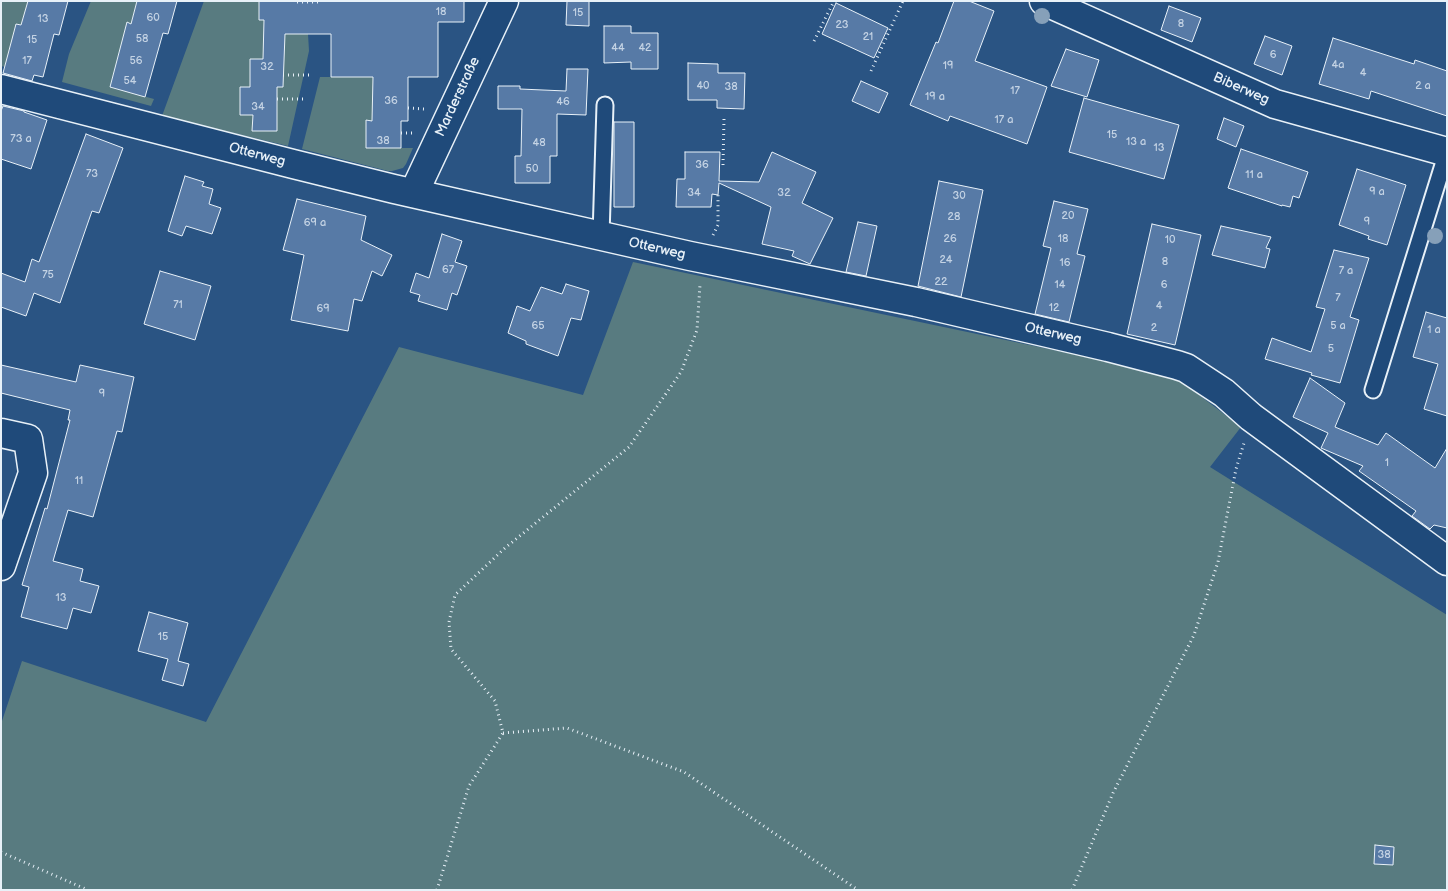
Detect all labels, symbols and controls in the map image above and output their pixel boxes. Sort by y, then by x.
house number: 18 [436,5,446,19]
house number: 15 [573,6,583,20]
house number: 60 [146,11,160,25]
house number: 13 [37,12,49,26]
house number: 8 [1178,17,1184,31]
house number: 23 [835,18,849,32]
house number: 21 [863,30,873,44]
house number: 58 [136,32,148,46]
house number: 15 [27,33,37,47]
house number: 44 [611,41,625,55]
house number: 42 [638,41,652,55]
house number: 6 [1270,48,1276,62]
house number: 17 [22,54,32,68]
house number: 56 [129,54,143,68]
street label: Marderstraße [432,54,484,140]
house number: 4a [1332,58,1344,72]
house number: 19 [943,59,953,73]
house number: 32 [260,60,274,74]
house number: 4 [1360,66,1366,80]
street label: Biberweg [1210,69,1272,109]
house number: 54 [123,74,137,88]
house number: 40 [696,79,710,93]
house number: 2 a [1415,79,1431,93]
house number: 38 [724,80,738,94]
house number: 17 [1010,84,1020,98]
house number: 19 a [925,90,945,104]
house number: 36 [384,94,398,108]
house number: 46 [556,95,570,109]
house number: 34 [251,100,265,114]
house number: 17 a [995,113,1013,127]
house number: 15 [1107,128,1117,142]
house number: 73 a [10,132,32,146]
house number: 38 [376,134,390,148]
house number: 13 a [1126,135,1146,149]
house number: 48 [532,136,546,150]
street label: Otterweg [227,139,287,171]
house number: 13 [1153,141,1165,155]
house number: 36 [695,158,709,172]
house number: 50 [526,162,538,176]
house number: 73 [86,167,98,181]
house number: 11 a [1245,168,1263,182]
house number: 9 a [1369,185,1385,199]
house number: 34 [687,186,701,200]
house number: 32 [777,186,791,200]
house number: 30 [952,189,966,203]
house number: 20 [1062,209,1074,223]
house number: 28 [948,210,960,224]
house number: 9 [1364,215,1370,229]
house number: 69 a [304,216,326,230]
house number: 26 [943,232,957,246]
house number: 18 [1058,232,1068,246]
house number: 10 [1165,233,1175,247]
street label: Otterweg [627,234,687,264]
house number: 24 [939,253,953,267]
house number: 8 [1162,255,1168,269]
house number: 16 [1060,256,1070,270]
house number: 67 [442,263,454,277]
house number: 7 a [1339,264,1353,278]
house number: 75 [42,268,54,282]
house number: 22 [935,275,947,289]
house number: 14 [1055,278,1065,292]
house number: 6 [1161,278,1167,292]
house number: 7 [1335,291,1341,305]
house number: 71 [173,298,183,312]
house number: 4 [1156,299,1162,313]
house number: 12 [1049,301,1059,315]
house number: 69 [316,302,330,316]
house number: 65 [531,319,545,333]
street label: Otterweg [1023,319,1083,349]
house number: 5 a [1330,319,1346,333]
house number: 2 [1151,321,1157,335]
house number: 1 a [1427,323,1441,337]
house number: 5 [1328,342,1334,356]
house number: 9 [99,387,105,401]
house number: 1 [1385,456,1389,470]
house number: 11 [75,474,83,488]
house number: 13 [55,591,67,605]
house number: 15 [158,630,168,644]
house number: 38 [1377,848,1391,862]

